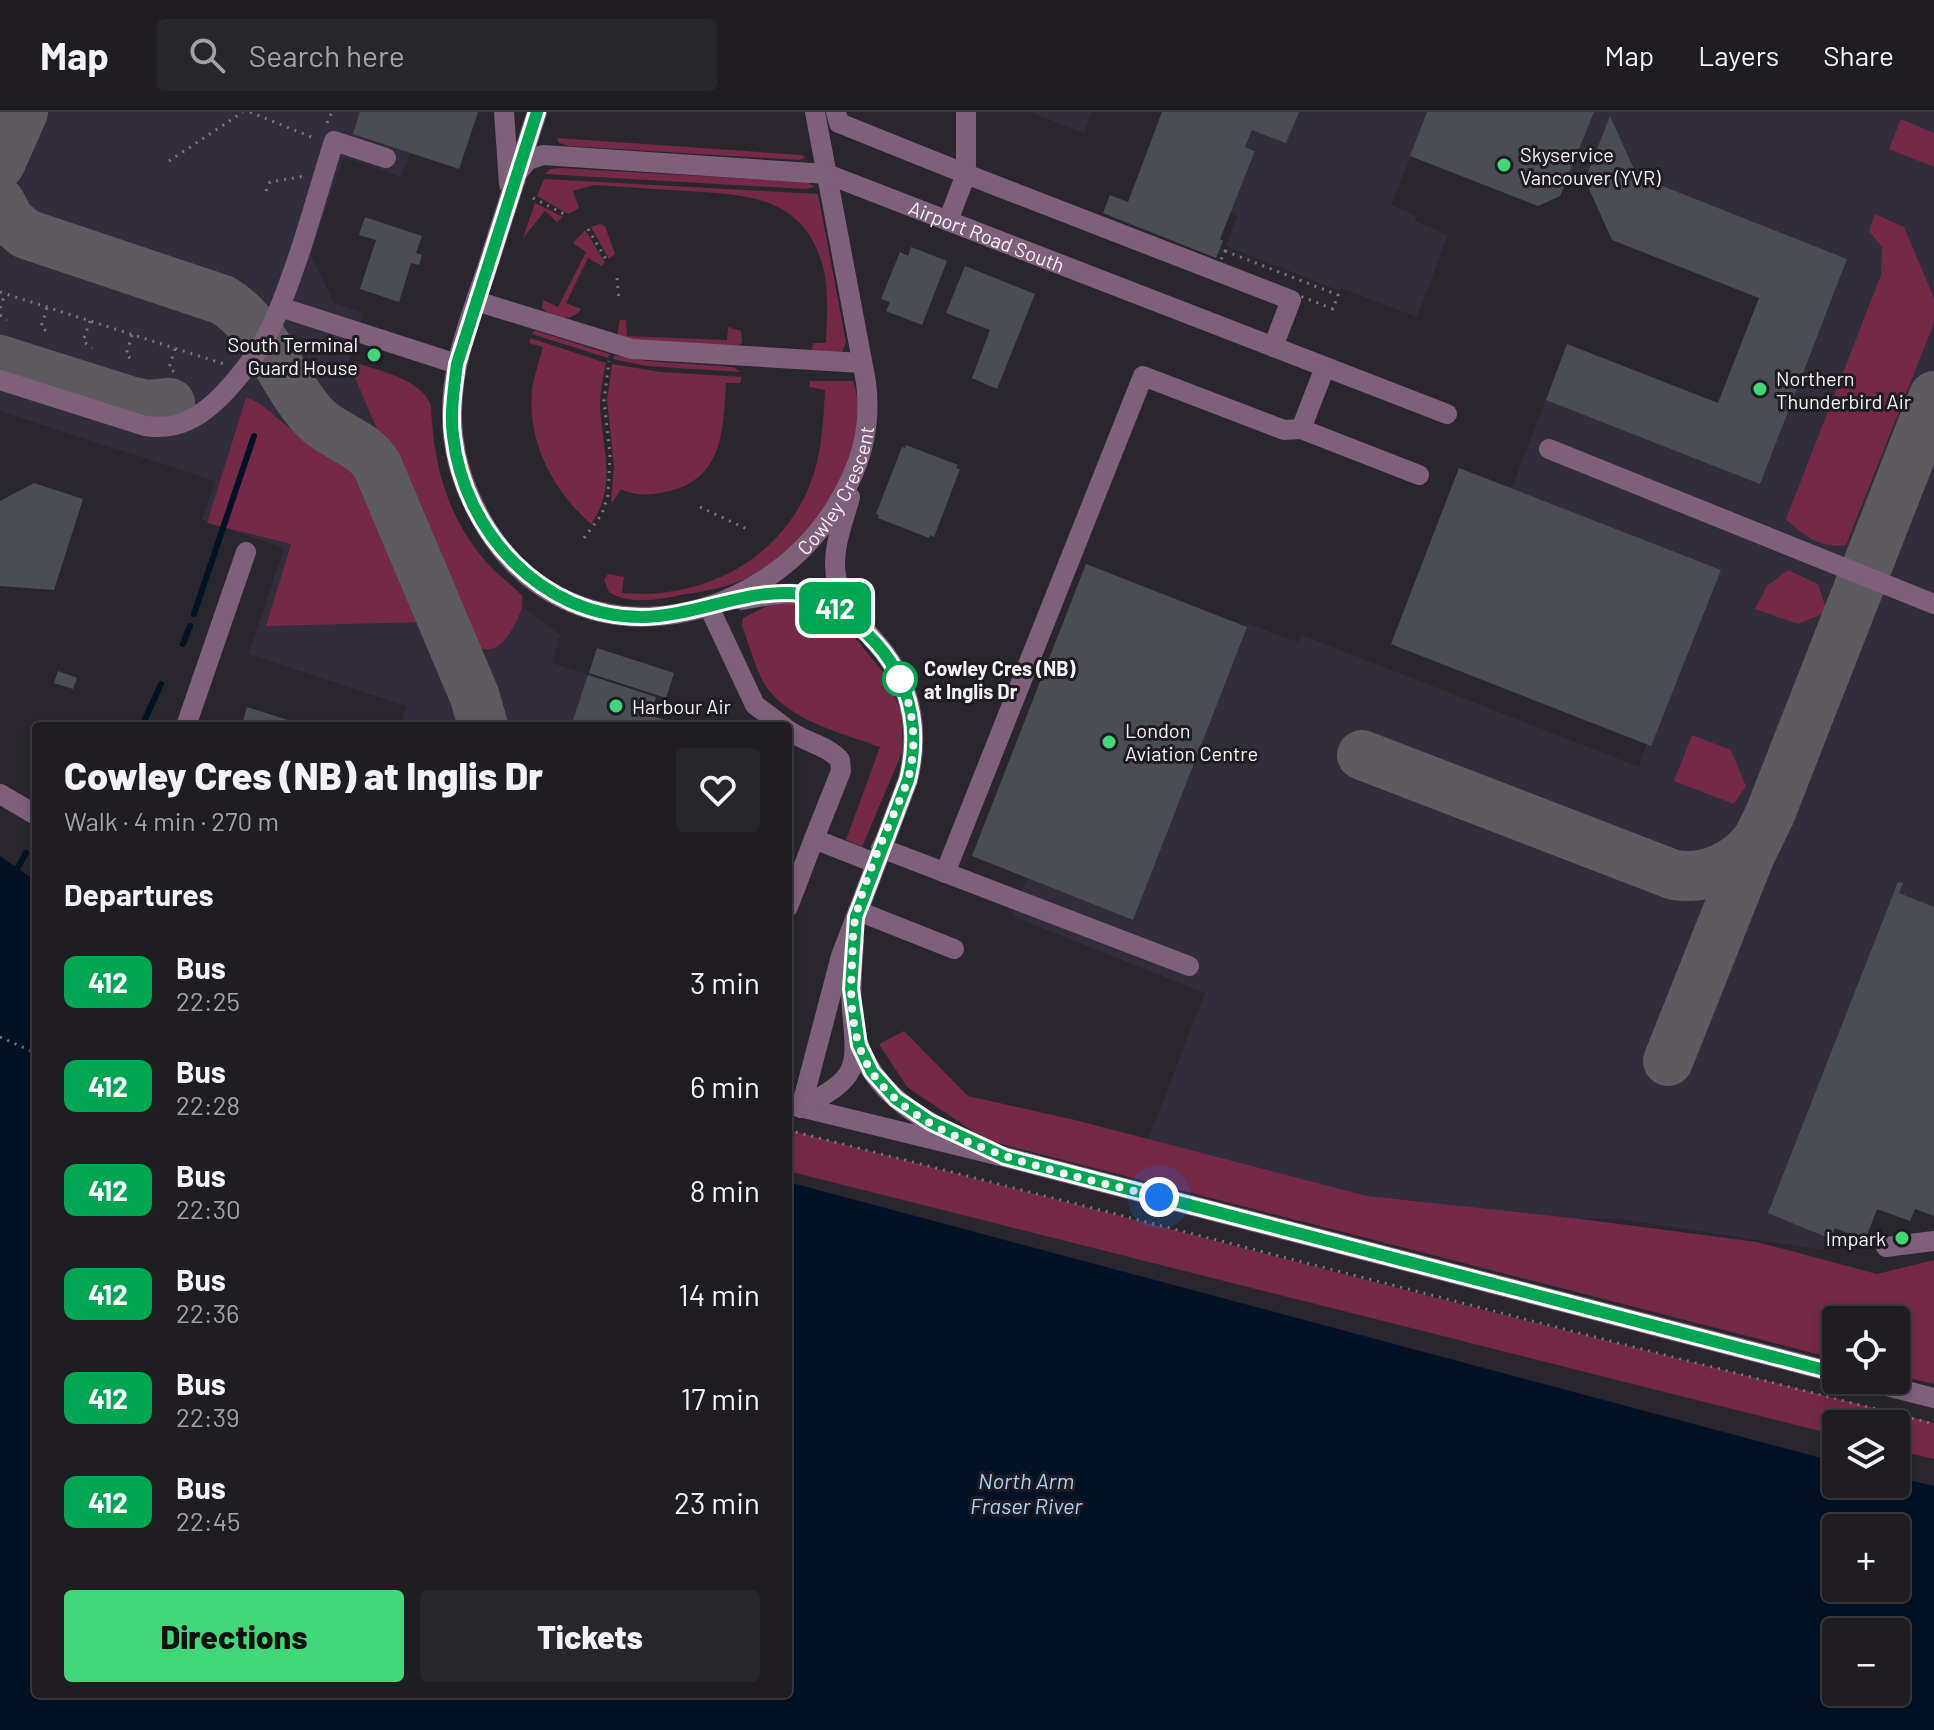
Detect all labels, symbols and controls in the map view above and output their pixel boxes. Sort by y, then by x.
search box [157,19,717,91]
text: Map [40,32,109,78]
icon: search [185,33,229,77]
text: Search here [249,37,405,73]
text: Map [1604,38,1654,72]
text: Layers [1698,38,1779,72]
text: Share [1823,38,1894,72]
place label: Skyservice Vancouver (YVR) [1520,142,1661,189]
marker: Skyservice Vancouver (YVR) [1495,156,1513,174]
street label: Airport Road South [906,195,1068,277]
place label: South Terminal Guard House [227,332,358,379]
marker: South Terminal Guard House [365,346,383,364]
place label: Northern Thunderbird Air [1776,366,1911,413]
marker: Northern Thunderbird Air [1751,380,1769,398]
street label: Cowley Crescent [792,424,878,559]
line badge: 412 [789,582,881,634]
text: 412 [815,591,855,625]
place label: Cowley Cres (NB) at Inglis Dr [924,656,1076,703]
marker: Cowley Cres (NB) at Inglis Dr [883,662,917,696]
place label: Harbour Air [632,694,731,718]
marker: Harbour Air [607,697,625,715]
place label: London Aviation Centre [1125,718,1258,765]
marker: London Aviation Centre [1100,733,1118,751]
button: heart [676,748,760,832]
text: Cowley Cres (NB) at Inglis Dr [64,752,543,798]
text: Walk · 4 min · 270 m [64,805,279,836]
text: Departures [64,876,214,912]
text: Bus [176,949,226,985]
text: 3 min [690,964,760,1000]
text: 412 [88,965,128,999]
text: 22:25 [176,985,240,1016]
text: Bus [176,1053,226,1089]
text: 6 min [690,1068,760,1104]
text: 412 [88,1069,128,1103]
text: 22:28 [176,1089,240,1120]
text: Bus [176,1157,226,1193]
text: 8 min [690,1172,760,1208]
text: 412 [88,1173,128,1207]
your location [1139,1177,1179,1217]
text: 22:30 [176,1193,241,1224]
place label: Impark [1826,1226,1886,1250]
marker: Impark [1893,1229,1911,1247]
text: Bus [176,1261,226,1297]
text: 14 min [678,1276,760,1312]
text: 412 [88,1277,128,1311]
text: 22:36 [176,1297,239,1328]
map controls [1822,1306,1910,1706]
button: locate [1822,1306,1910,1394]
text: Bus [176,1365,226,1401]
text: 17 min [681,1380,760,1416]
text: 412 [88,1381,128,1415]
text: 22:39 [176,1401,240,1432]
button: layers [1822,1410,1910,1498]
water label: North Arm Fraser River [970,1467,1083,1518]
text: Bus [176,1469,226,1505]
text: 23 min [674,1484,760,1520]
text: 412 [88,1485,128,1519]
text: 22:45 [176,1505,240,1536]
button: + [1822,1514,1910,1602]
button: Directions [64,1590,404,1682]
button: Tickets [420,1590,760,1682]
button: − [1822,1618,1910,1706]

